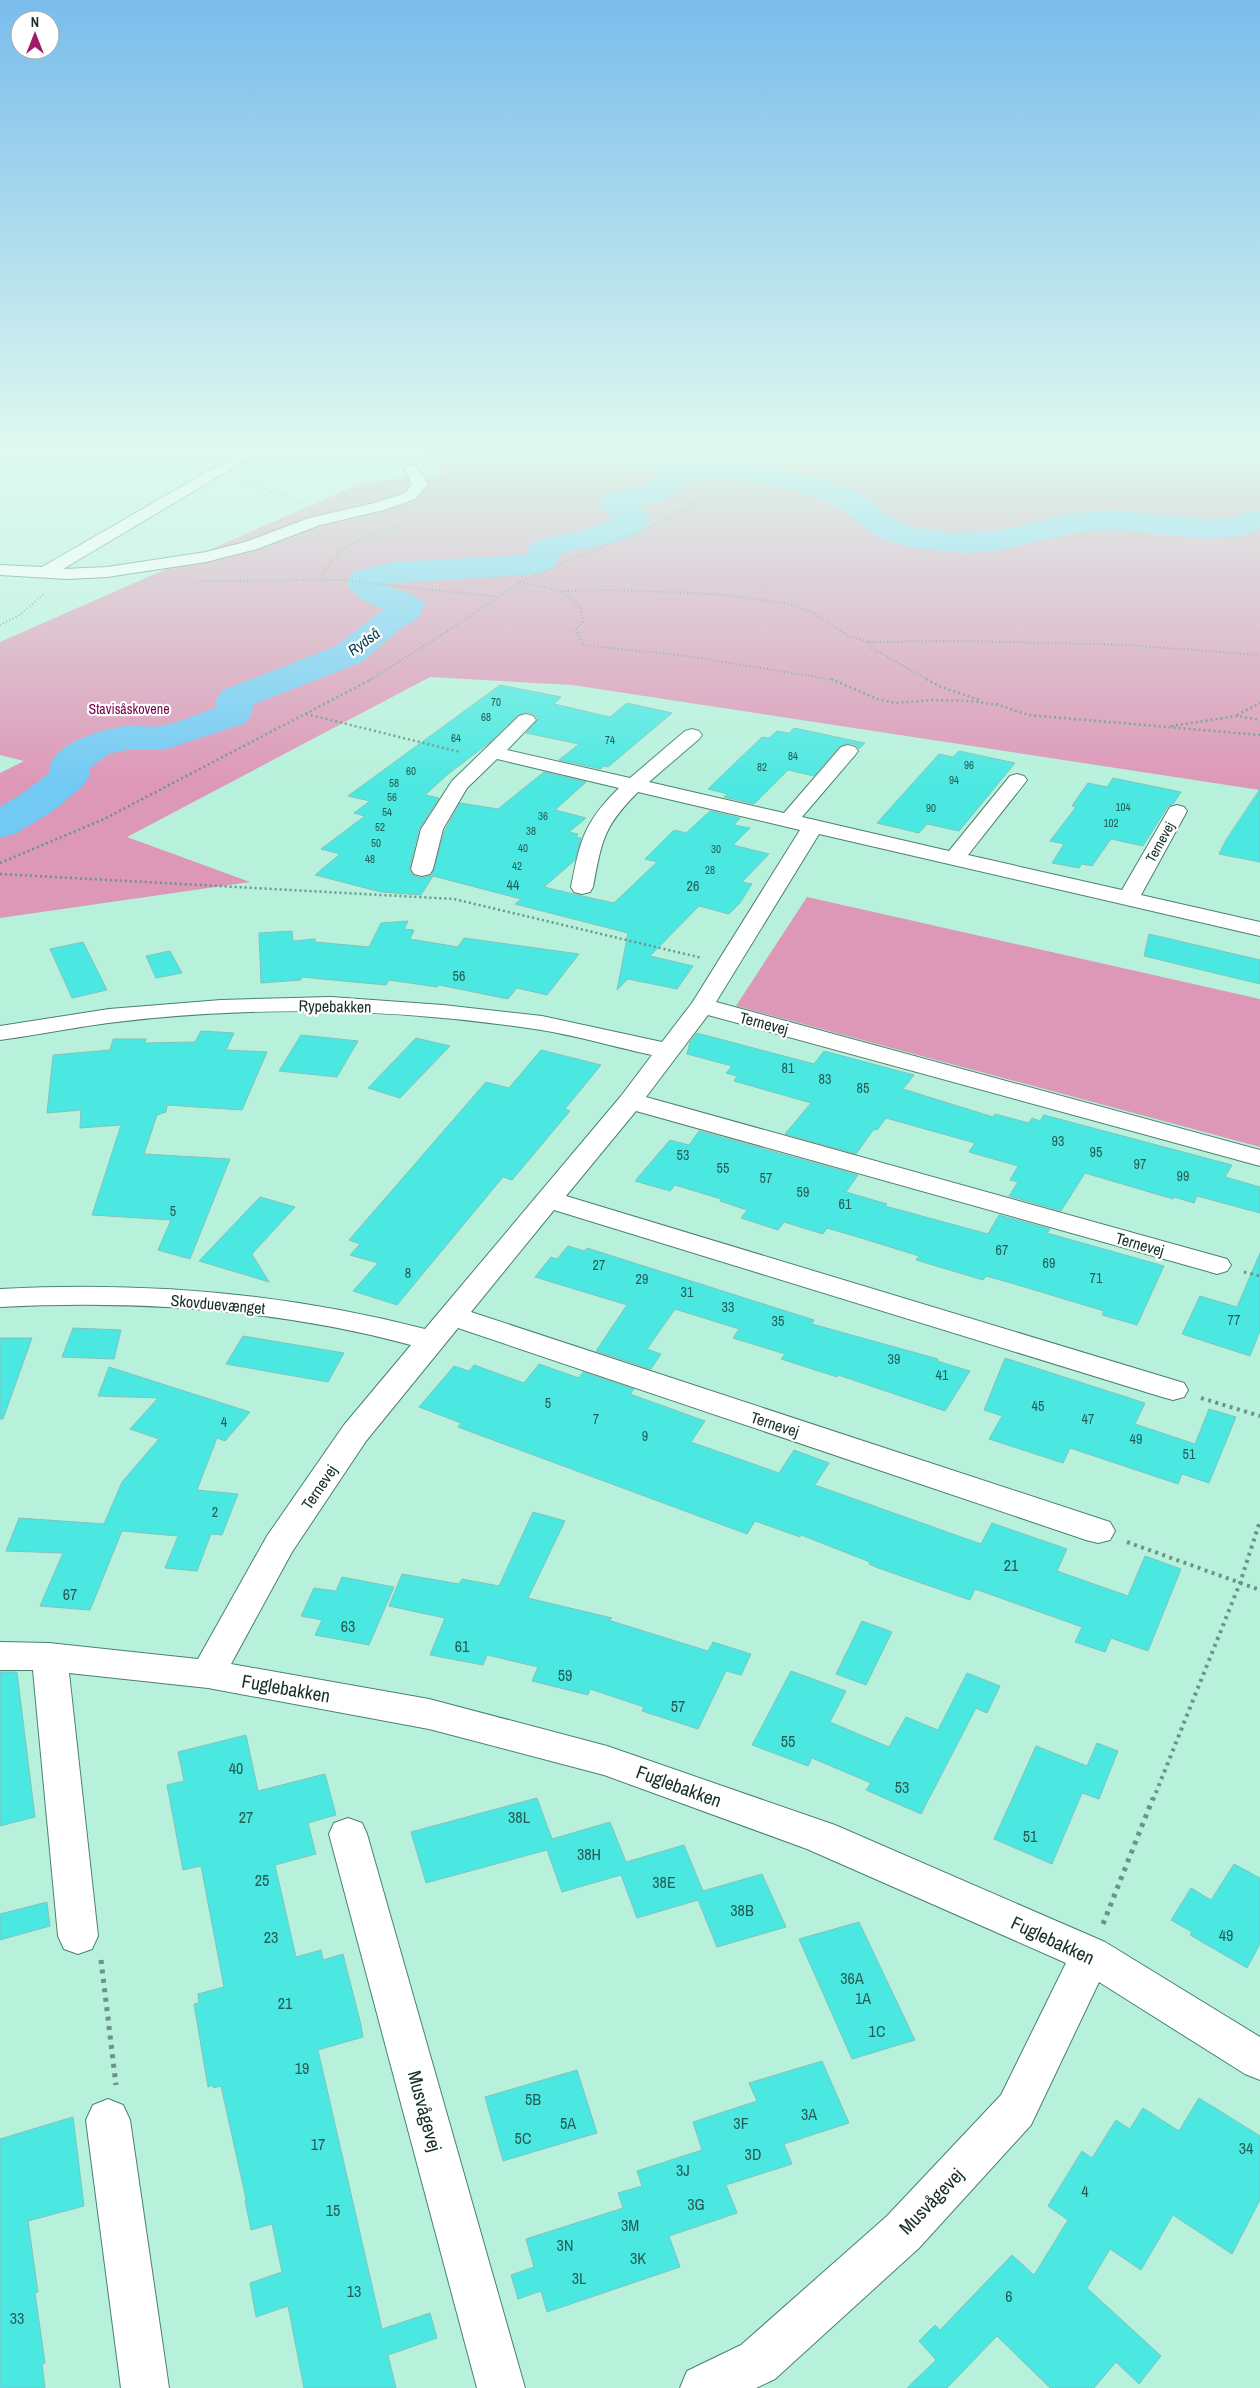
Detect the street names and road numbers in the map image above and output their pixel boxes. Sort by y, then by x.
street label: Ternevej [1142,819,1178,865]
street label: Rypebakken [298,994,372,1018]
street label: Ternevej [737,1006,791,1040]
street label: Ternevej [1113,1227,1167,1261]
street label: Skovduevænget [170,1289,267,1319]
street label: Ternevej [748,1406,802,1442]
street label: Ternevej [296,1460,342,1514]
street label: Fuglebakken [240,1667,332,1709]
street label: Fuglebakken [633,1759,725,1813]
street label: Fuglebakken [1007,1909,1099,1971]
street label: Musvågevej [402,2067,448,2155]
street label: Musvågevej [893,2162,969,2240]

